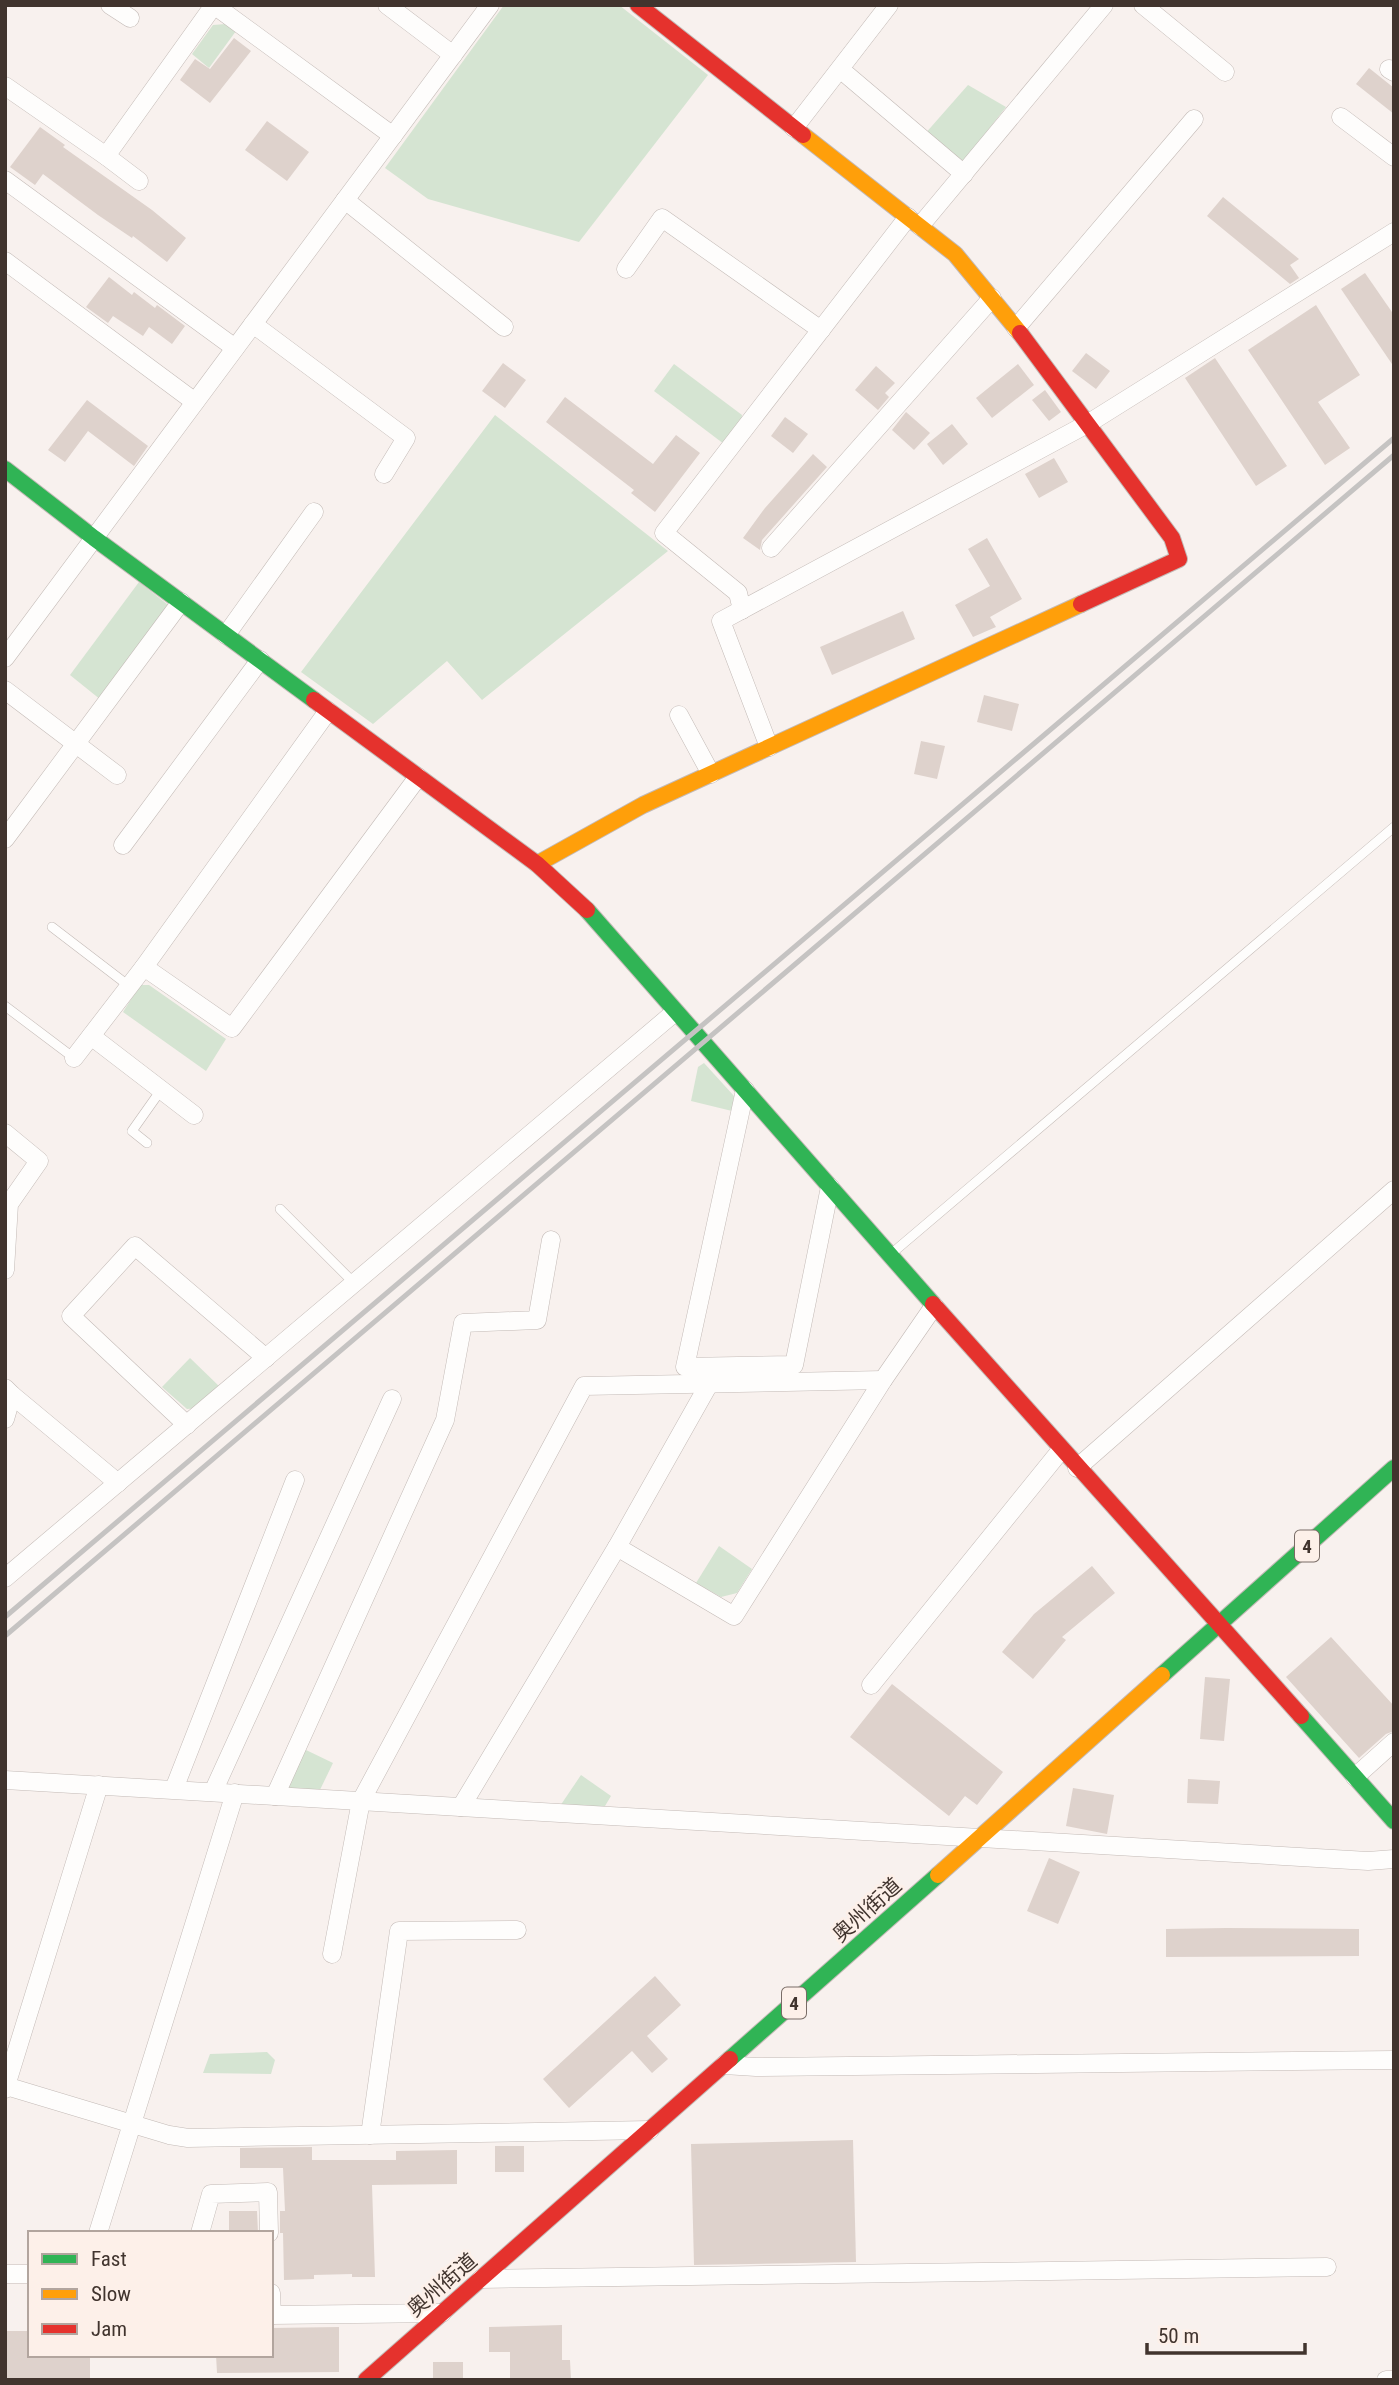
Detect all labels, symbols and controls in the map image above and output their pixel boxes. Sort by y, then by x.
road number: 4 [1295,1530,1319,1562]
street label: 奥州街道 [828,1873,906,1947]
road number: 4 [782,1988,806,2019]
legend [28,2231,273,2357]
text: Fast [91,2247,127,2271]
street label: 奥州街道 [402,2248,482,2322]
text: Slow [91,2282,131,2306]
scale bar [1147,2312,1304,2356]
text: Jam [91,2317,127,2341]
text: 50 m [1158,2324,1199,2348]

